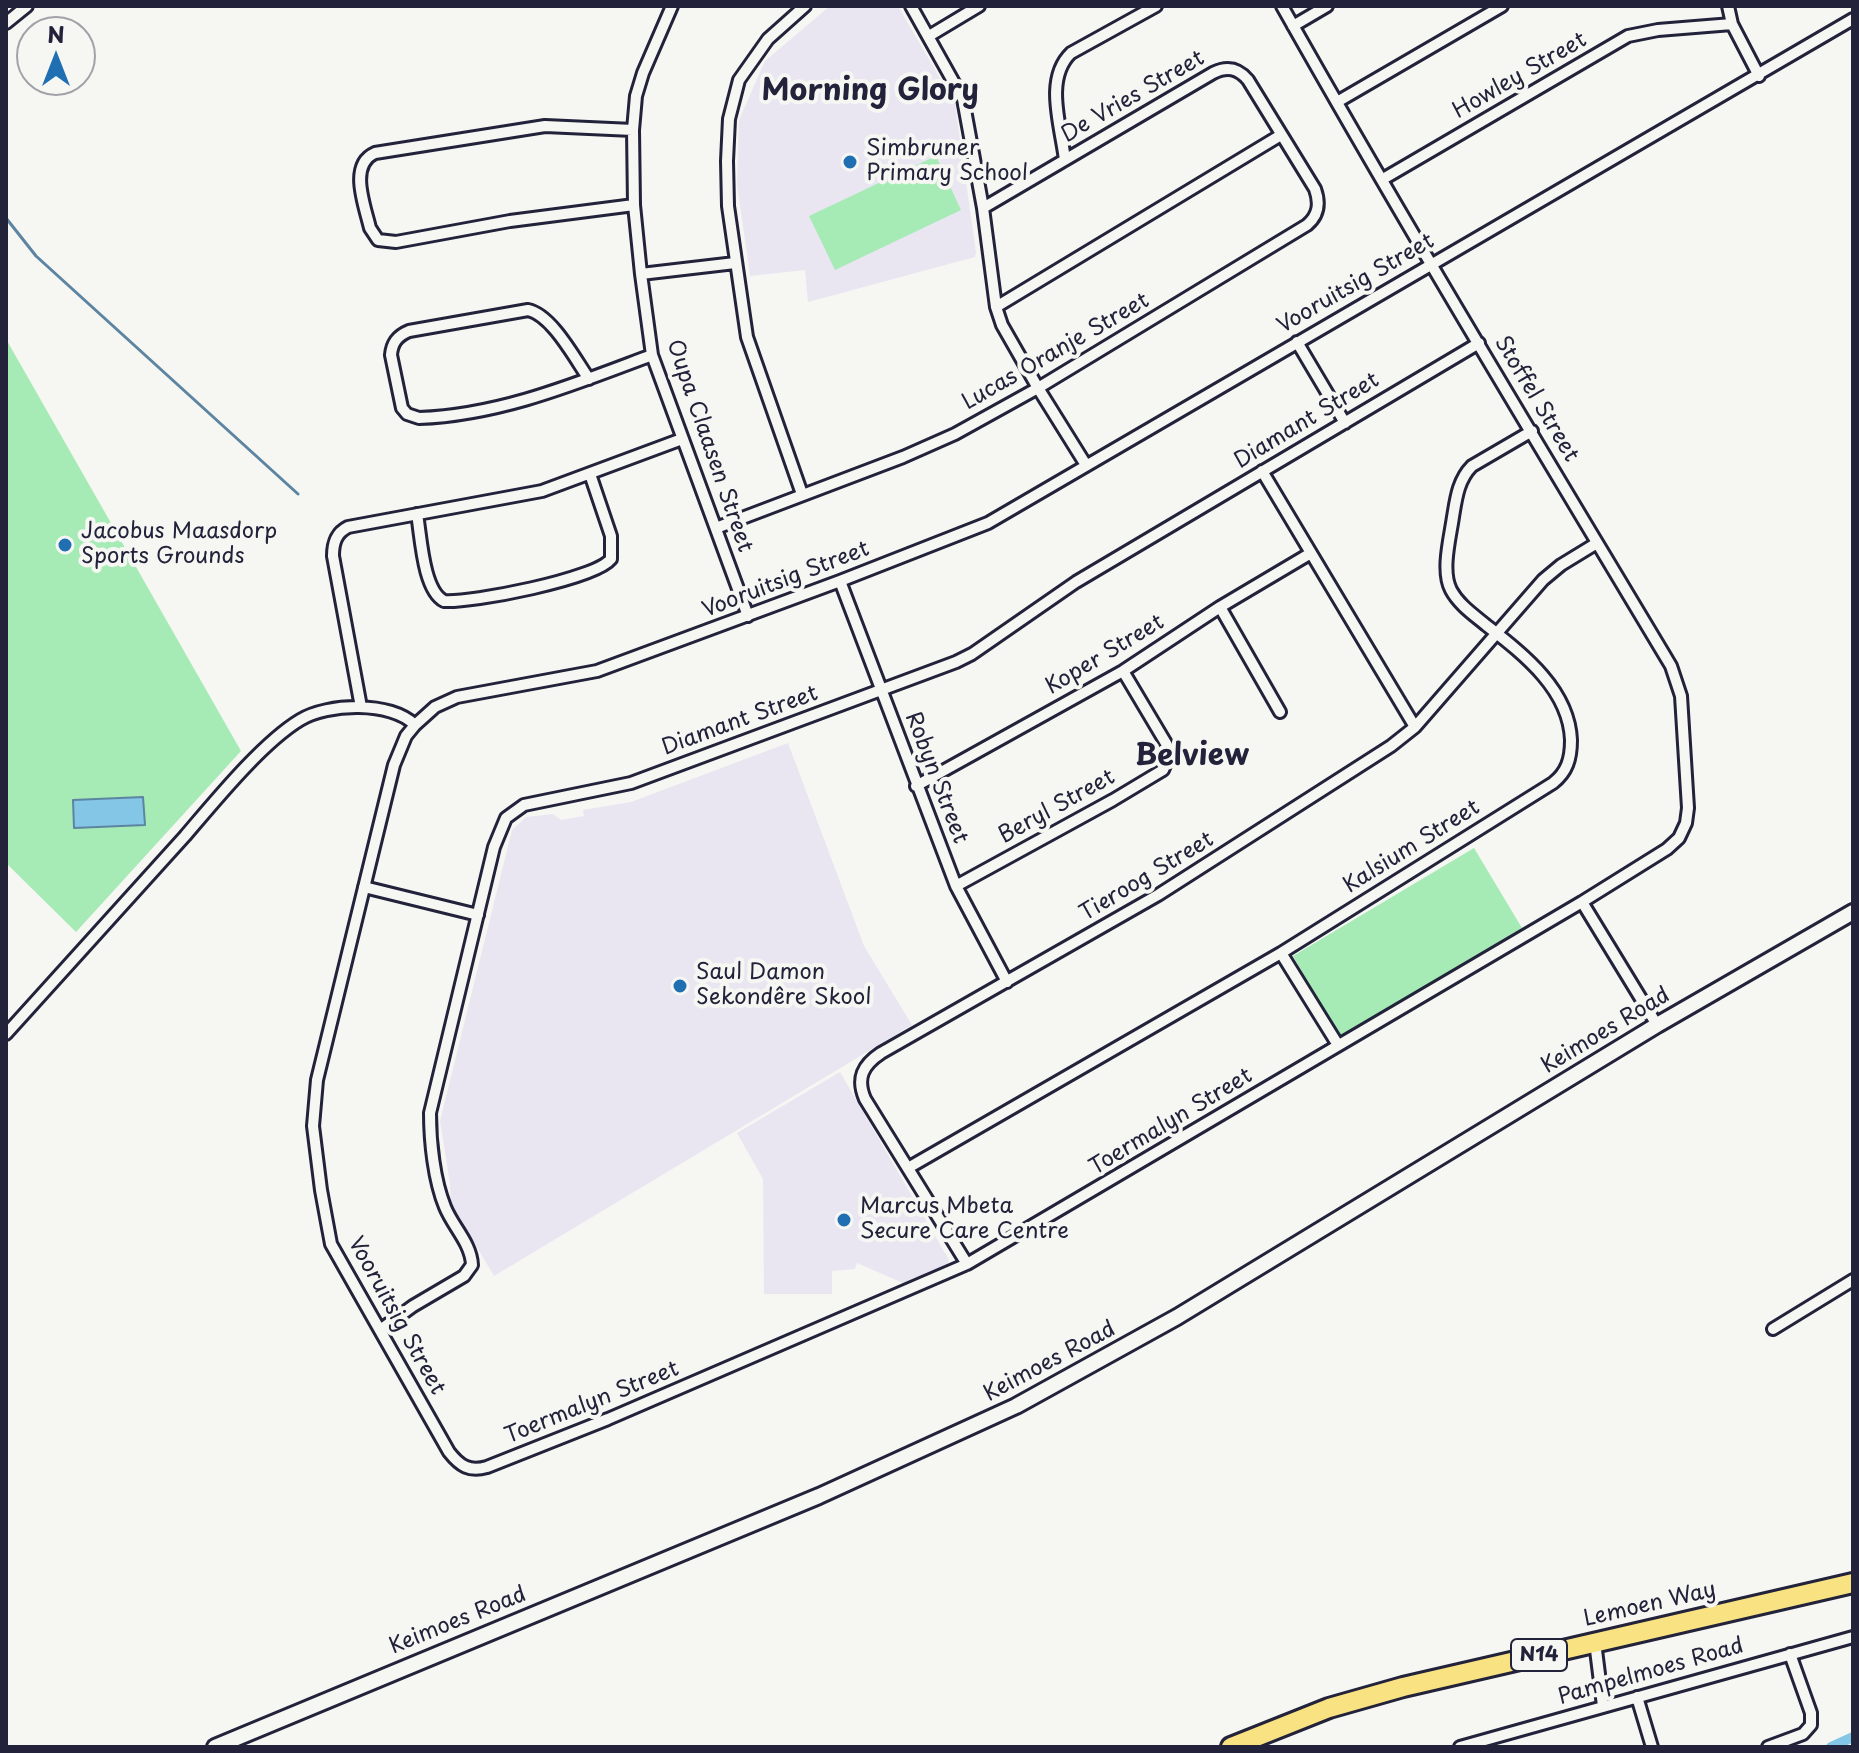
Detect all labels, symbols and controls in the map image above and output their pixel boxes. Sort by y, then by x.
north arrow [16,16,96,96]
text: N [47,17,65,50]
street label: Howley Street [1448,27,1592,125]
street label: De Vries Street [1057,45,1209,149]
district label: Morning Glory [761,74,979,110]
place label: Simbruner Primary School [866,136,1028,188]
marker: Simbruner Primary School [841,153,859,171]
street label: Vooruitsig Street [1273,228,1439,340]
street label: Lucas Oranje Street [958,288,1154,416]
street label: Stoffel Street [1488,331,1584,467]
street label: Oupa Claasen Street [660,336,758,556]
street label: Diamant Street [1230,367,1384,475]
place label: Jacobus Maasdorp Sports Grounds [81,519,277,570]
marker: Jacobus Maasdorp Sports Grounds [56,536,74,554]
street label: Vooruitsig Street [699,536,873,624]
street label: Koper Street [1041,609,1169,701]
street label: Diamant Street [658,681,822,761]
street label: Robyn Street [899,709,973,847]
district label: Belview [1135,739,1249,775]
street label: Beryl Street [994,764,1120,850]
street label: Kalsium Street [1339,795,1485,899]
street label: Tieroog Street [1075,827,1219,927]
place label: Saul Damon Sekondêre Skool [696,960,871,1012]
marker: Saul Damon Sekondêre Skool [671,977,689,995]
street label: Keimoes Road [1537,982,1675,1080]
street label: Toermalyn Street [1085,1063,1257,1181]
place label: Marcus Mbeta Secure Care Centre [860,1194,1069,1246]
marker: Marcus Mbeta Secure Care Centre [835,1211,853,1229]
street label: Vooruitsig Street [342,1232,450,1400]
street label: Keimoes Road [980,1316,1120,1408]
street label: Toermalyn Street [501,1356,683,1450]
street label: Lemoen Way [1581,1577,1719,1633]
street label: Keimoes Road [386,1582,530,1660]
street label: Pampelmoes Road [1555,1633,1747,1711]
road number: N14 [1511,1639,1567,1671]

